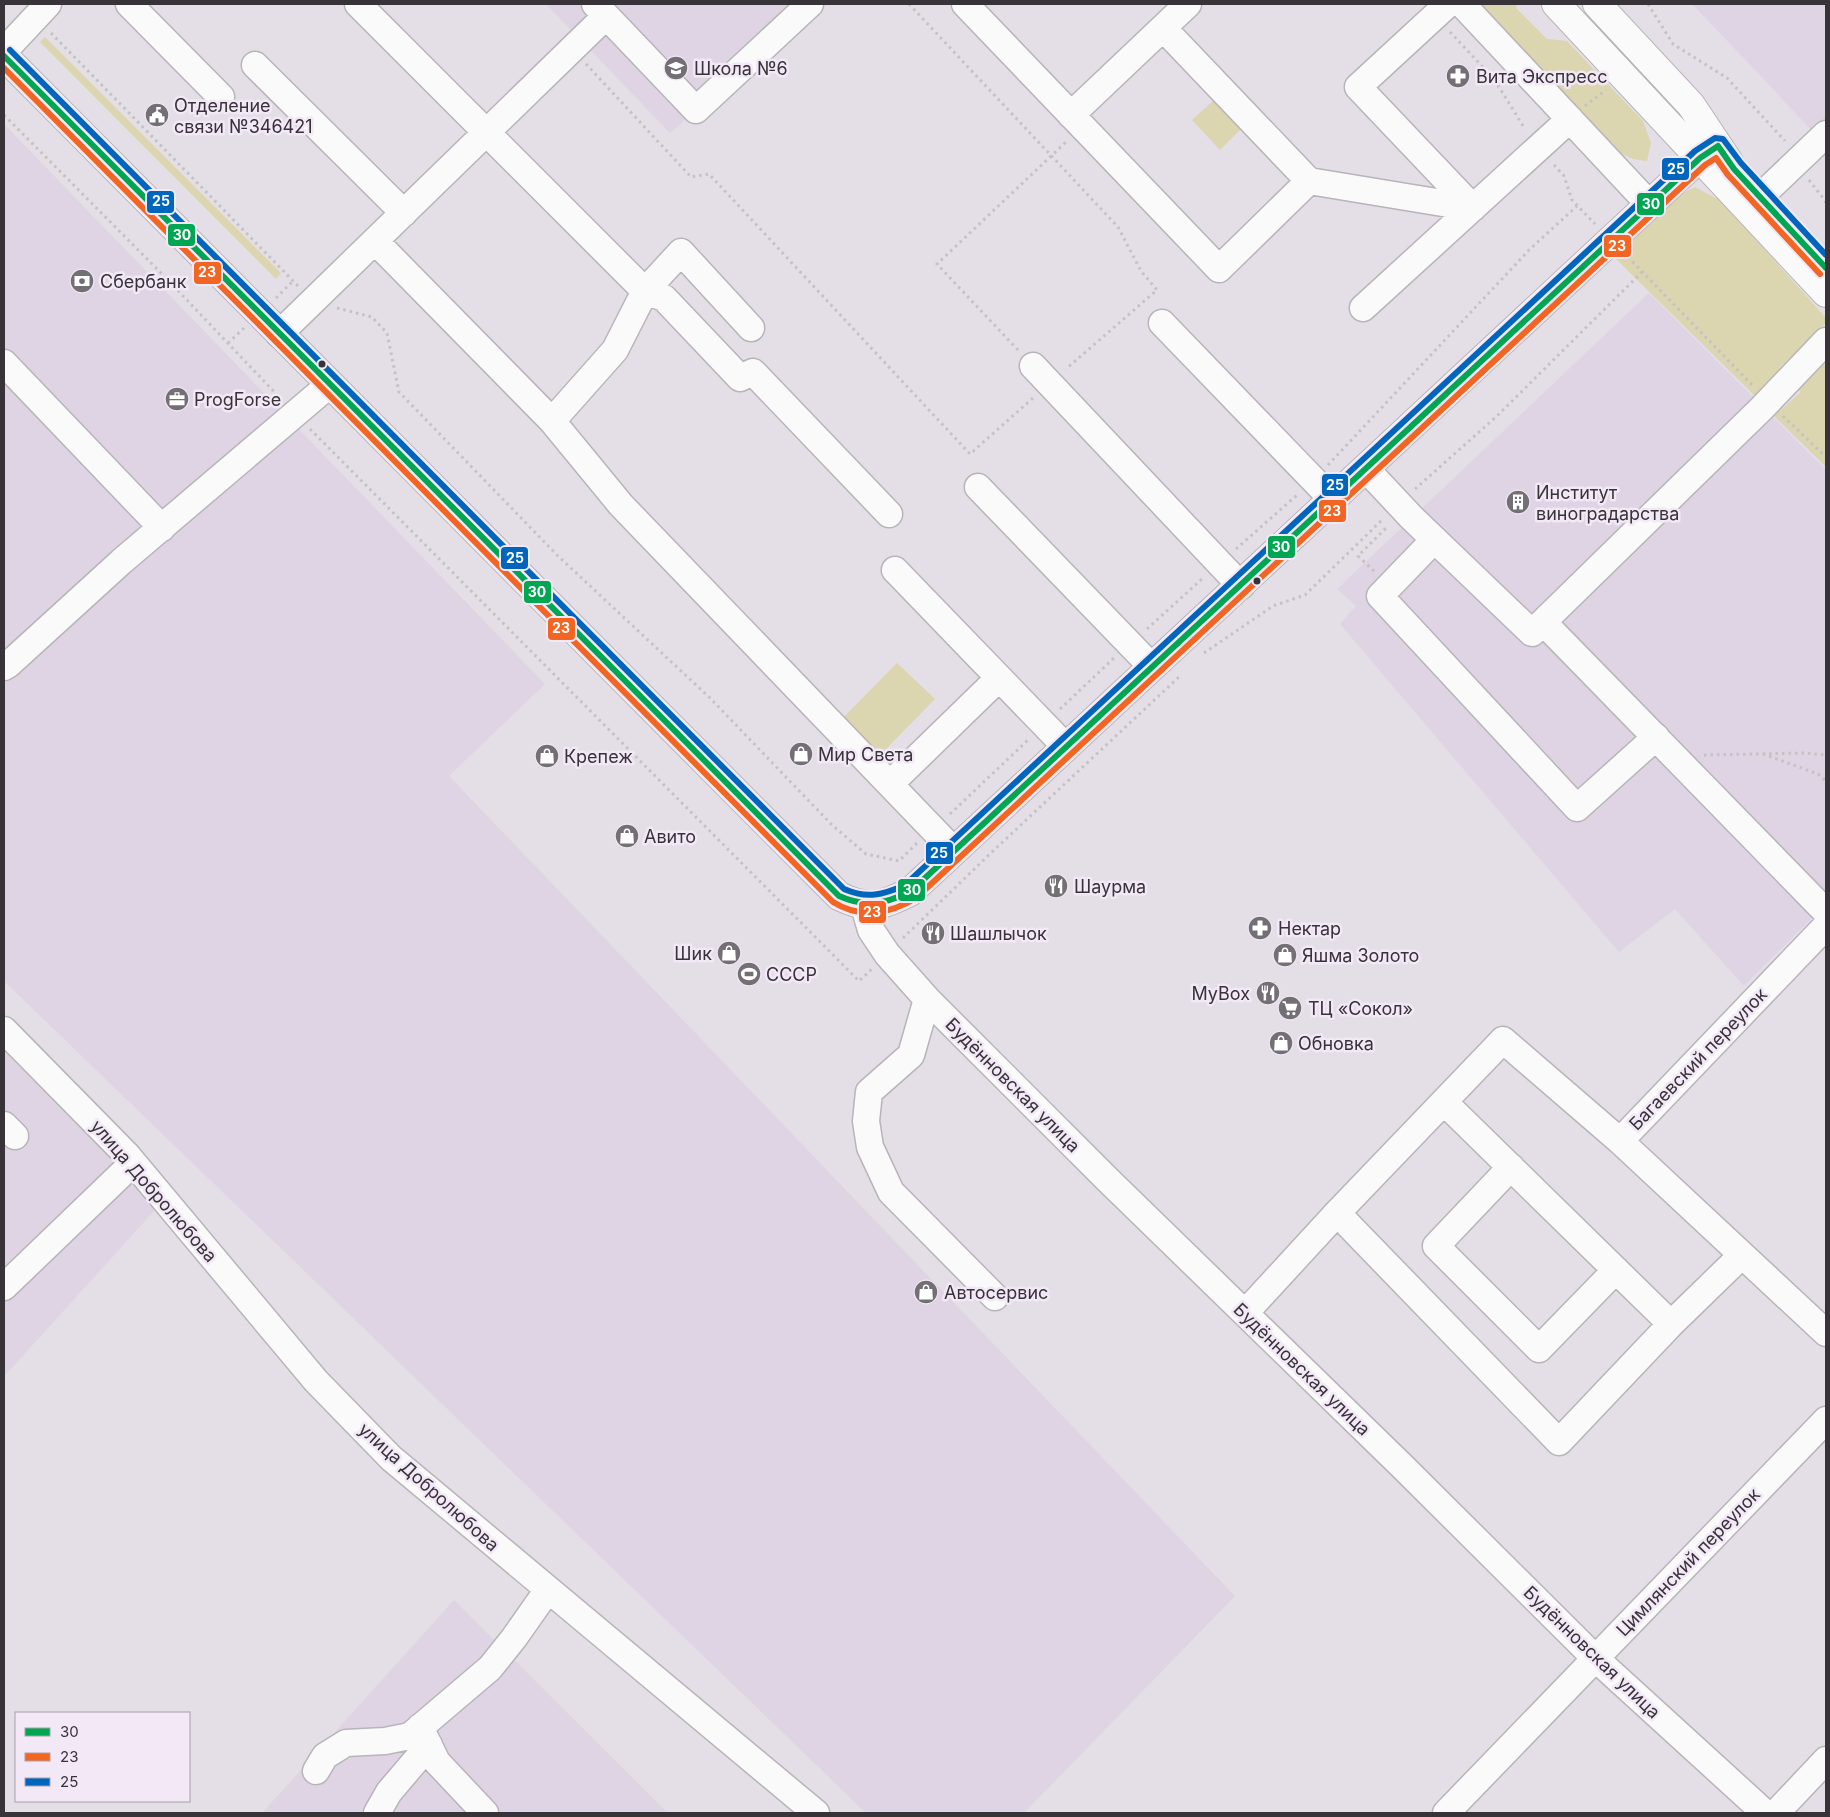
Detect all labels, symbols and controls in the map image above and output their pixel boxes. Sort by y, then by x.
school or university icon: Школа №6 [663,55,689,81]
place label: Школа №6 [694,58,788,79]
pharmacy icon: Вита Экспресс [1445,63,1471,89]
place label: Вита Экспресс [1476,66,1607,87]
place label: Отделение связи №346421 [174,95,313,137]
public building icon: Отделение связи №346421 [144,102,170,128]
line badge: 25 [1661,157,1690,181]
text: 25 [1667,160,1685,177]
line badge: 25 [146,190,175,214]
text: 25 [152,192,170,209]
line badge: 30 [1636,192,1665,216]
text: 30 [1642,195,1660,212]
line badge: 30 [167,223,196,247]
text: 30 [173,226,191,243]
line badge: 23 [1603,234,1632,258]
text: 23 [1608,237,1626,254]
line badge: 23 [193,261,222,285]
text: 23 [198,263,216,280]
bank icon: Сбербанк [69,268,95,294]
place label: Сбербанк [100,271,187,292]
unlabelled marker [317,359,327,369]
office icon: ProgForse [164,386,190,412]
place label: ProgForse [194,389,281,410]
line badge: 25 [1321,473,1349,497]
text: 25 [1326,476,1344,493]
place label: Институт виноградарства [1536,482,1679,524]
building icon: Институт виноградарства [1505,489,1531,515]
line badge: 23 [1318,499,1347,523]
text: 23 [1323,502,1341,519]
line badge: 30 [1267,535,1296,559]
text: 30 [1272,538,1290,555]
line badge: 25 [500,546,529,570]
text: 25 [506,549,524,566]
unlabelled marker [1252,576,1262,586]
line badge: 30 [523,580,552,604]
text: 30 [528,583,546,600]
line badge: 23 [547,617,576,641]
text: 23 [552,619,570,636]
shop icon: Мир Света [788,741,814,767]
shop icon: Крепеж [534,743,560,769]
place label: Мир Света [818,744,913,765]
place label: Крепеж [564,746,633,767]
shop icon: Авито [614,823,640,849]
place label: Авито [644,826,696,847]
line badge: 25 [925,841,954,865]
text: 25 [930,844,948,861]
restaurant icon: Шаурма [1043,873,1069,899]
place label: Шаурма [1074,876,1146,897]
line badge: 30 [897,878,926,902]
text: 30 [903,881,921,898]
line badge: 23 [858,900,887,924]
text: 23 [863,903,881,920]
pharmacy icon: Нектар [1247,915,1273,941]
place label: Нектар [1278,918,1341,939]
restaurant icon: Шашлычок [920,920,946,946]
place label: Шашлычок [950,923,1047,944]
shop icon: Шик [716,940,742,966]
shop icon: Яшма Золото [1272,942,1298,968]
place label: Шик [674,943,712,964]
place label: Яшма Золото [1302,945,1419,966]
sports icon: СССР [736,961,762,987]
place label: СССР [766,964,817,985]
restaurant icon: MyBox [1255,980,1281,1006]
place label: MyBox [1191,983,1250,1004]
street label: Багаевский переулок [1625,983,1771,1134]
supermarket icon: ТЦ «Сокол» [1277,995,1303,1021]
place label: ТЦ «Сокол» [1308,998,1413,1019]
street label: Будённовская улица [941,1013,1085,1157]
shop icon: Обновка [1268,1030,1294,1056]
place label: Обновка [1298,1033,1374,1054]
street label: улица Добролюбова [87,1116,221,1266]
shop icon: Автосервис [913,1279,939,1305]
place label: Автосервис [944,1282,1048,1303]
street label: Будённовская улица [1229,1298,1375,1440]
street label: улица Добролюбова [355,1418,503,1556]
street label: Цимлянский переулок [1612,1484,1764,1640]
street label: Будённовская улица [1519,1581,1665,1723]
legend [15,1712,190,1802]
text: 30 [60,1722,79,1741]
text: 23 [60,1747,78,1766]
text: 25 [60,1772,78,1791]

